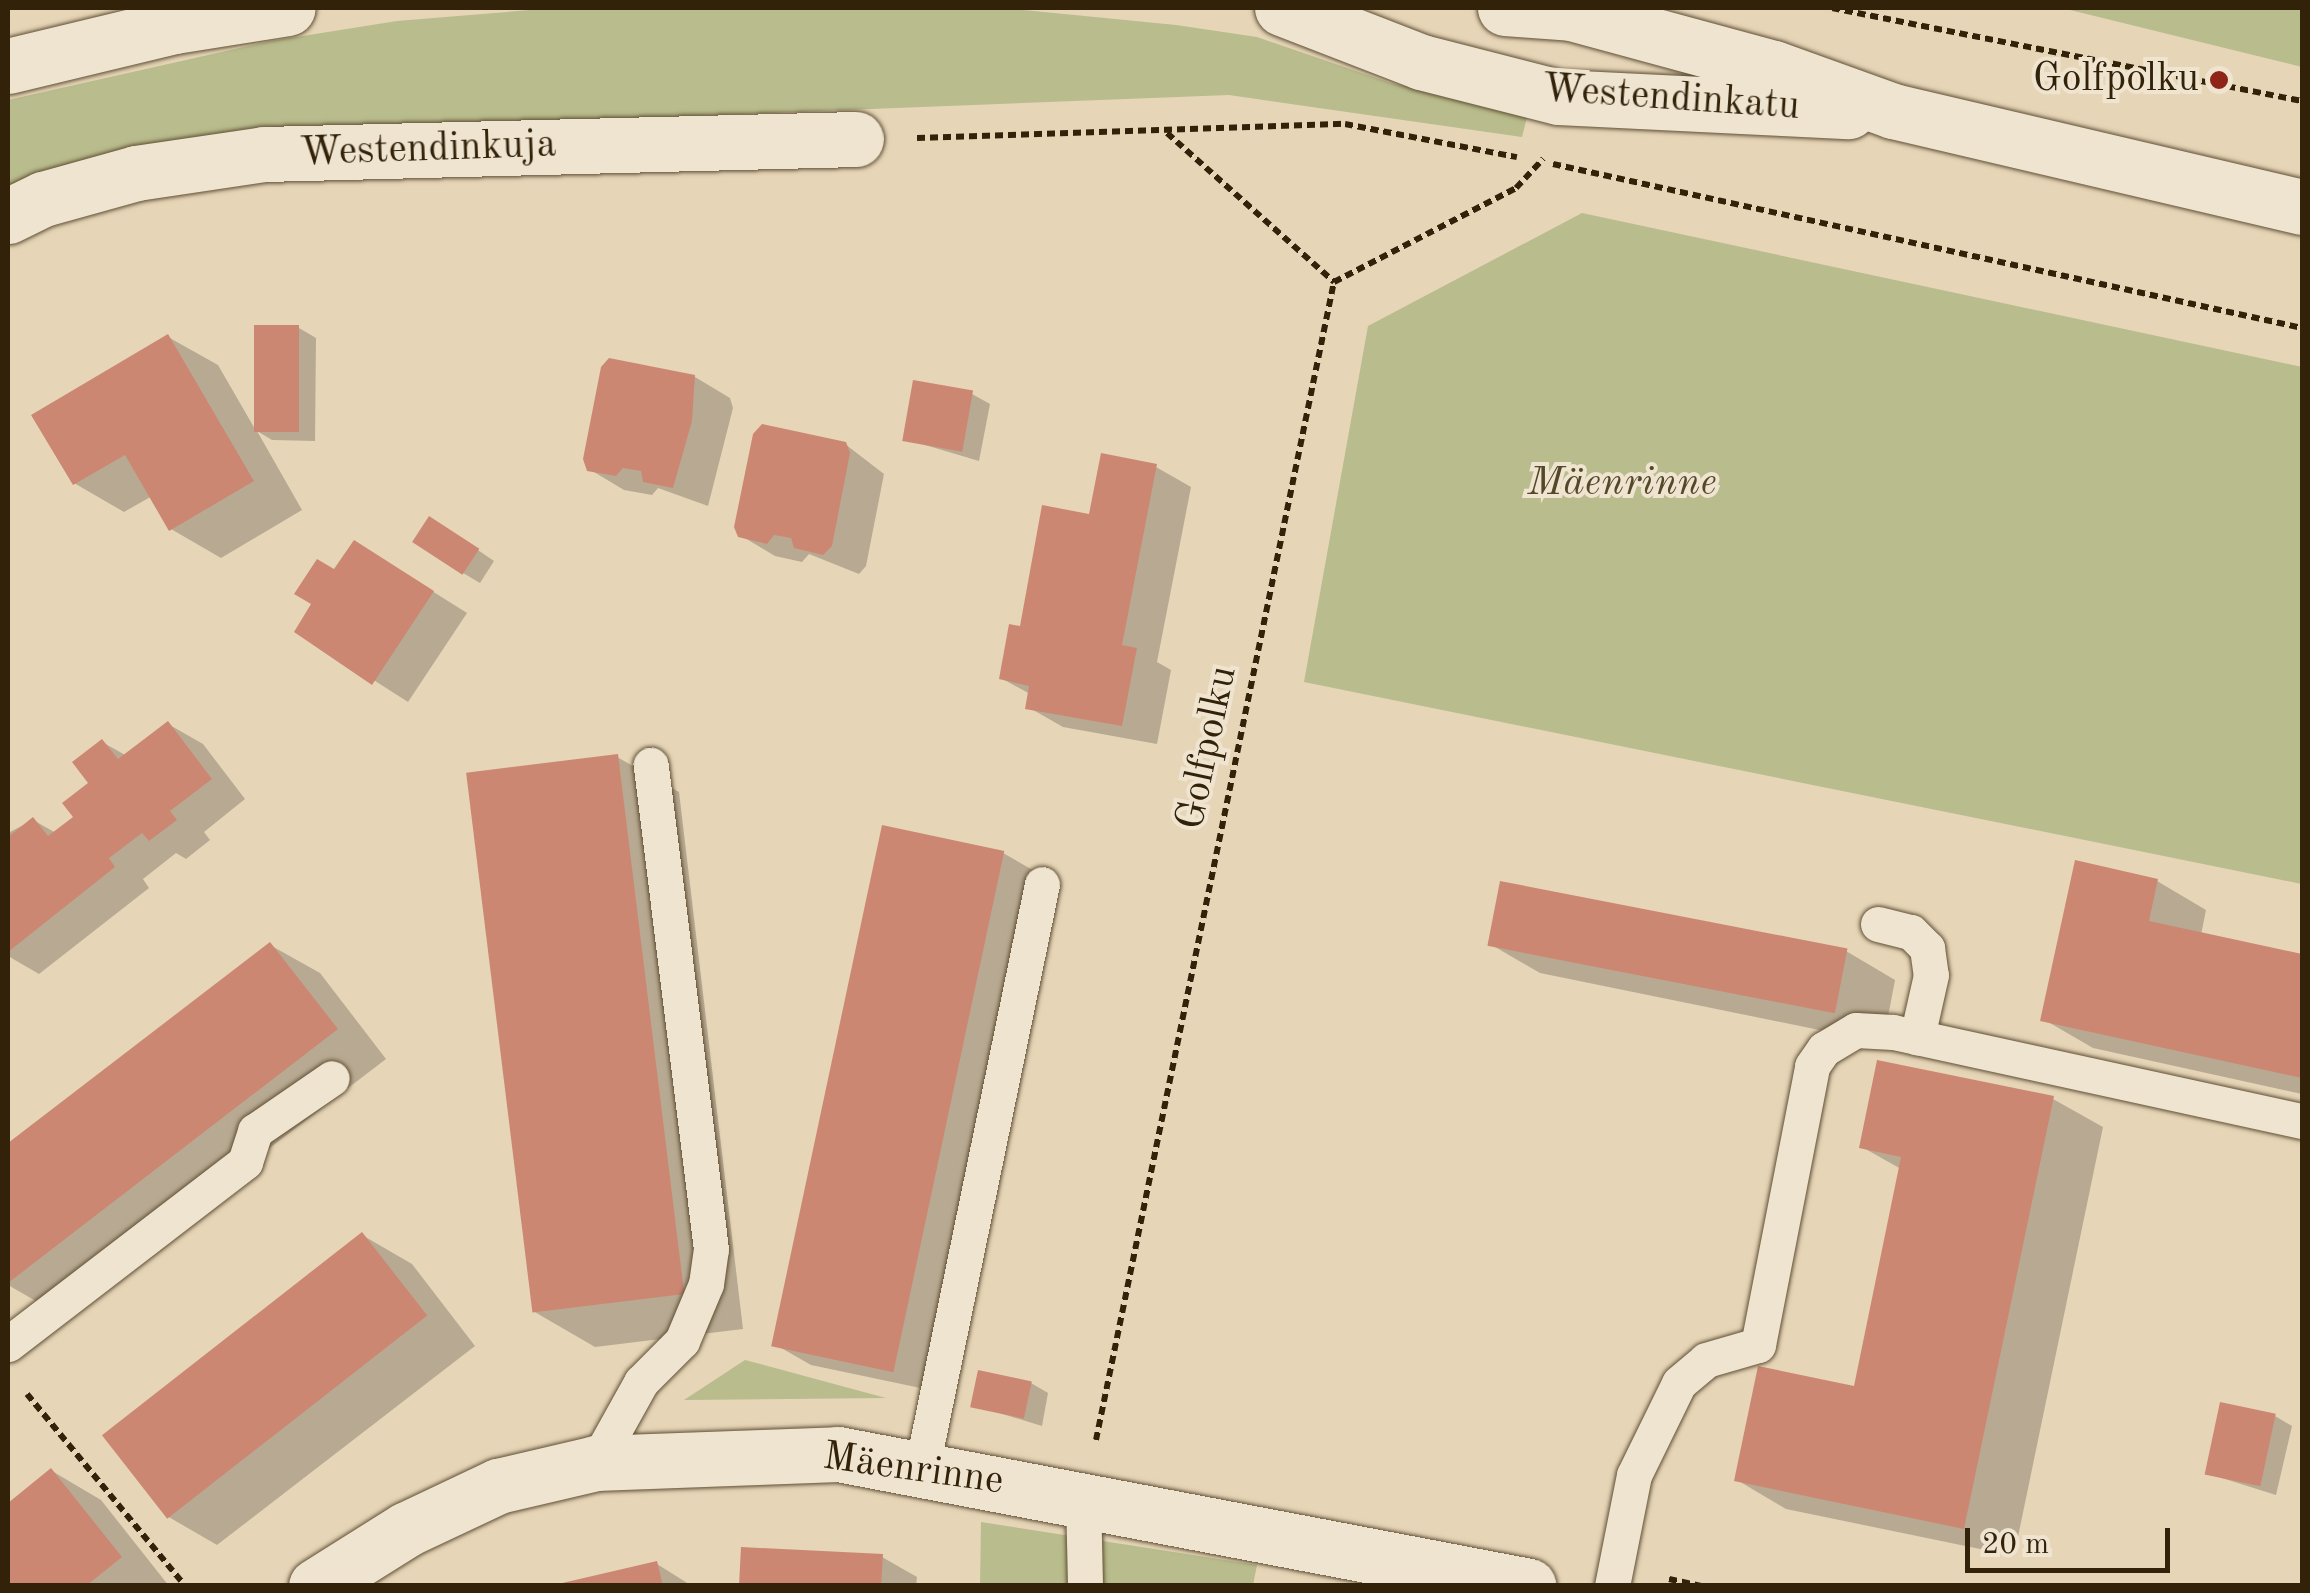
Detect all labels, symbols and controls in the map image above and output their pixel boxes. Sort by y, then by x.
place label: Golfpolku [2033,56,2199,104]
street label: Westendinkatu [1541,66,1801,132]
marker: Golfpolku [2208,69,2230,91]
street label: Westendinkuja [299,122,557,178]
park label: Mäenrinne [1527,460,1717,508]
street label: Golfpolku [1167,662,1249,834]
street label: Mäenrinne [820,1434,1006,1506]
scale bar [1970,1508,2175,1570]
text: 20 m [1982,1530,2049,1560]

